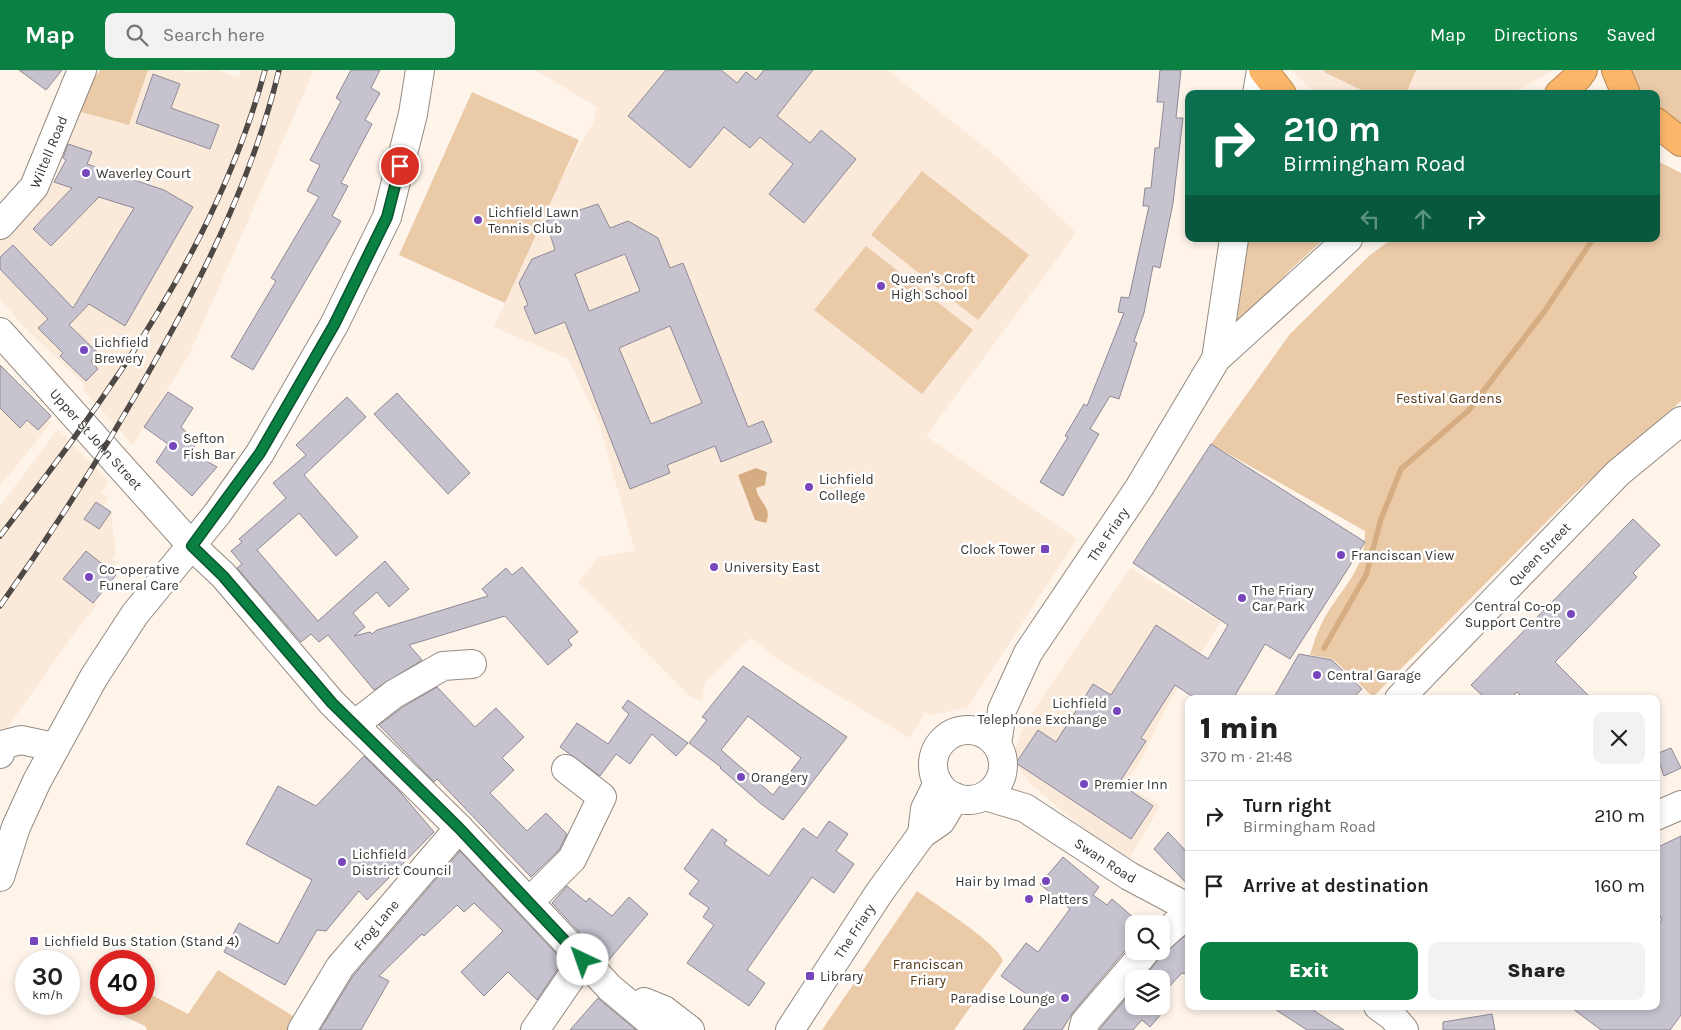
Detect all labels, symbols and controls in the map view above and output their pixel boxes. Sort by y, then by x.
search box [105,13,455,58]
text: Map [25,21,75,49]
icon: search [123,21,151,49]
text: Search here [163,24,265,46]
text: Map [1430,24,1466,46]
text: Directions [1494,24,1578,46]
text: Saved [1606,24,1656,46]
text: 210 m [1283,109,1381,150]
icon: right [1200,110,1265,175]
street label: Wiltell Road [26,113,71,190]
pin [379,145,421,187]
text: Birmingham Road [1283,151,1466,177]
icon: arrive [386,152,414,180]
place label: Waverley Court [96,165,191,182]
marker: Waverley Court [80,167,92,179]
place label: Lichfield Lawn Tennis Club [488,204,579,237]
icon: left [1356,205,1384,233]
icon: ahead [1409,205,1437,233]
icon: right [1462,205,1490,233]
marker: Lichfield Lawn Tennis Club [472,214,484,226]
place label: Queen's Croft High School [891,270,975,303]
marker: Queen's Croft High School [875,280,887,292]
place label: Lichfield Brewery [94,334,149,367]
marker: Lichfield Brewery [78,344,90,356]
street label: Upper St John Street [46,385,146,493]
park label: Festival Gardens [1396,390,1502,407]
place label: Sefton Fish Bar [183,430,236,463]
marker: Sefton Fish Bar [167,440,179,452]
place label: Lichfield College [819,471,874,504]
marker: Lichfield College [803,481,815,493]
street label: The Friary [1083,504,1132,565]
street label: Queen Street [1505,518,1574,589]
place label: Clock Tower [960,541,1036,558]
marker: Clock Tower [1039,543,1051,555]
place label: Franciscan View [1351,547,1454,564]
marker: Franciscan View [1335,549,1347,561]
place label: University East [724,559,820,576]
place label: Co-operative Funeral Care [99,561,180,594]
marker: University East [708,561,720,573]
marker: Co-operative Funeral Care [83,571,95,583]
place label: The Friary Car Park [1252,582,1314,615]
marker: The Friary Car Park [1236,592,1248,604]
place label: Central Co-op Support Centre [1465,598,1561,631]
marker: Central Co-op Support Centre [1565,608,1577,620]
place label: Central Garage [1327,667,1421,684]
marker: Central Garage [1311,669,1323,681]
place label: Lichfield Telephone Exchange [978,695,1107,728]
marker: Lichfield Telephone Exchange [1111,705,1123,717]
text: 1 min [1200,710,1279,746]
button: close [1593,712,1645,764]
text: 370 m · 21:48 [1200,747,1293,766]
place label: Orangery [751,769,808,786]
marker: Orangery [735,771,747,783]
place label: Premier Inn [1094,776,1168,793]
marker: Premier Inn [1078,778,1090,790]
text: Turn right [1243,795,1332,817]
icon: right [1200,802,1228,830]
text: 210 m [1594,805,1645,827]
text: Birmingham Road [1243,817,1376,836]
street label: Swan Road [1071,834,1139,887]
place label: Lichfield District Council [352,846,452,879]
marker: Lichfield District Council [336,856,348,868]
icon: arrive [1200,872,1228,900]
place label: Hair by Imad [955,873,1036,890]
marker: Hair by Imad [1040,875,1052,887]
text: Arrive at destination [1243,875,1429,897]
text: 160 m [1594,875,1645,897]
place label: Platters [1039,891,1089,908]
marker: Platters [1023,893,1035,905]
street label: Frog Lane [350,896,402,954]
street label: The Friary [830,900,879,962]
map controls [1125,915,1170,1015]
button: search [1125,915,1170,960]
place label: Lichfield Bus Station (Stand 4) [44,933,240,950]
position arrow [556,933,608,985]
marker: Lichfield Bus Station (Stand 4) [28,935,40,947]
button: Exit [1200,942,1418,1000]
button: Share [1428,942,1645,1000]
speed limit sign: 40 [90,950,155,1015]
park label: Franciscan Friary [893,956,963,989]
text: 30 [32,962,63,991]
place label: Library [820,968,864,985]
marker: Library [804,970,816,982]
button: layers [1125,970,1170,1015]
text: km/h [32,988,63,1002]
place label: Paradise Lounge [950,990,1055,1007]
marker: Paradise Lounge [1059,992,1071,1004]

